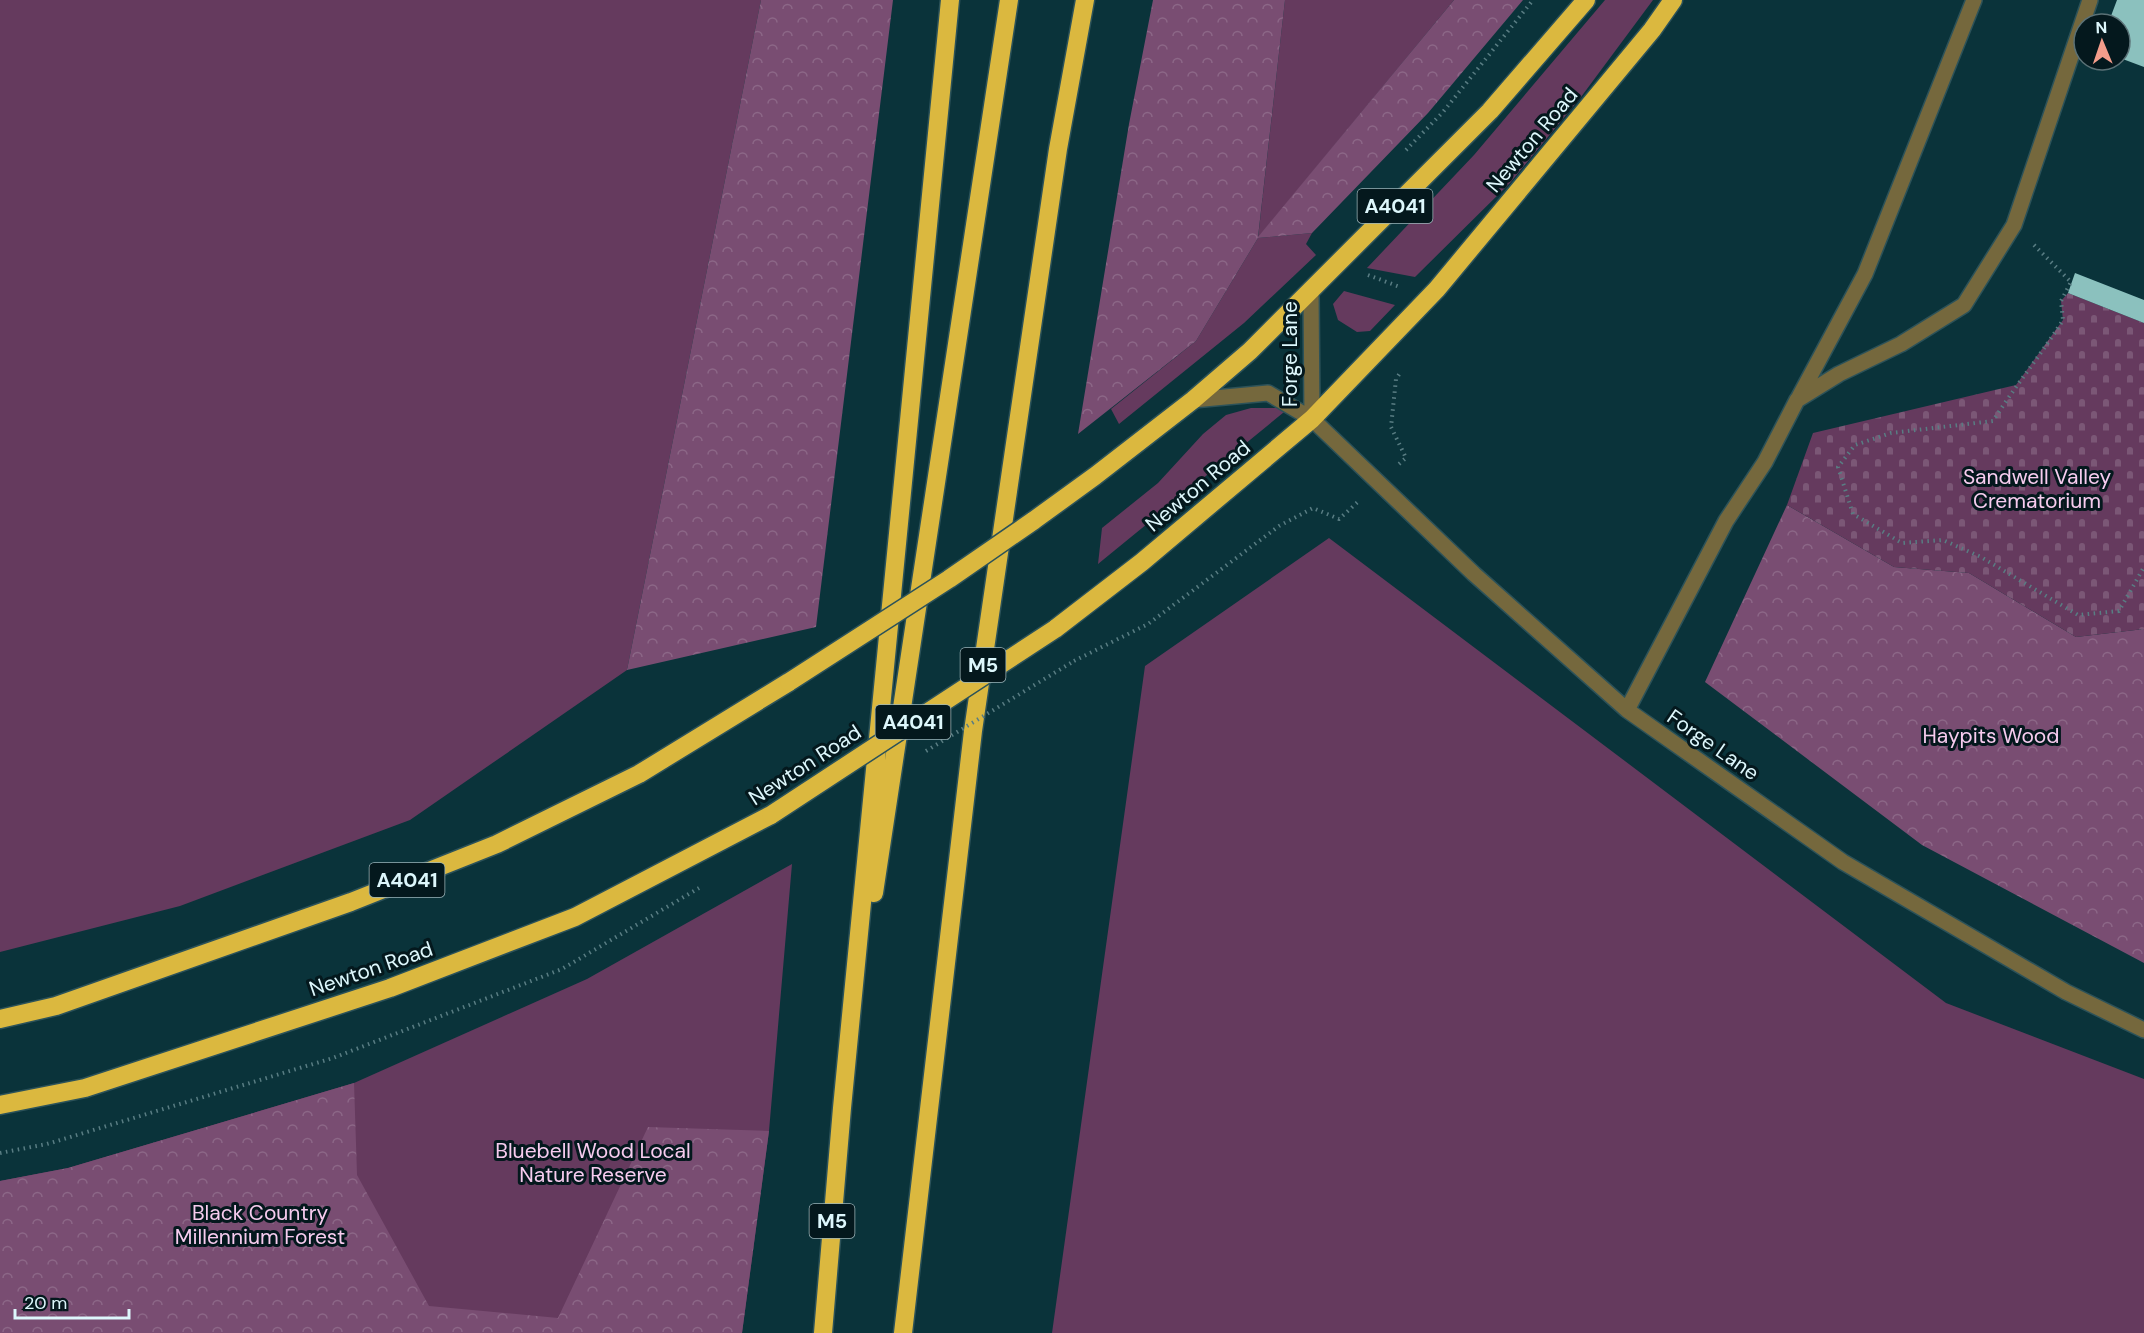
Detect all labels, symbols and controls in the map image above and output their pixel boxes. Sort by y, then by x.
north arrow [2072,12,2132,72]
text: N [2095,17,2108,38]
street label: Newton Road [1480,82,1584,198]
road number: A4041 [1358,189,1432,223]
street label: Forge Lane [1276,301,1304,407]
street label: Newton Road [1140,434,1256,538]
park label: Sandwell Valley Crematorium [1963,463,2111,515]
road number: M5 [960,648,1006,682]
street label: Forge Lane [1662,703,1765,787]
road number: A4041 [876,705,950,739]
street label: Newton Road [743,718,867,812]
park label: Haypits Wood [1923,722,2059,750]
road number: A4041 [370,863,444,897]
street label: Newton Road [305,935,437,1003]
park label: Bluebell Wood Local Nature Reserve [495,1137,691,1189]
park label: Black Country Millennium Forest [175,1199,345,1251]
road number: M5 [810,1204,854,1238]
scale bar [15,1282,129,1320]
text: 20 m [24,1291,67,1315]

